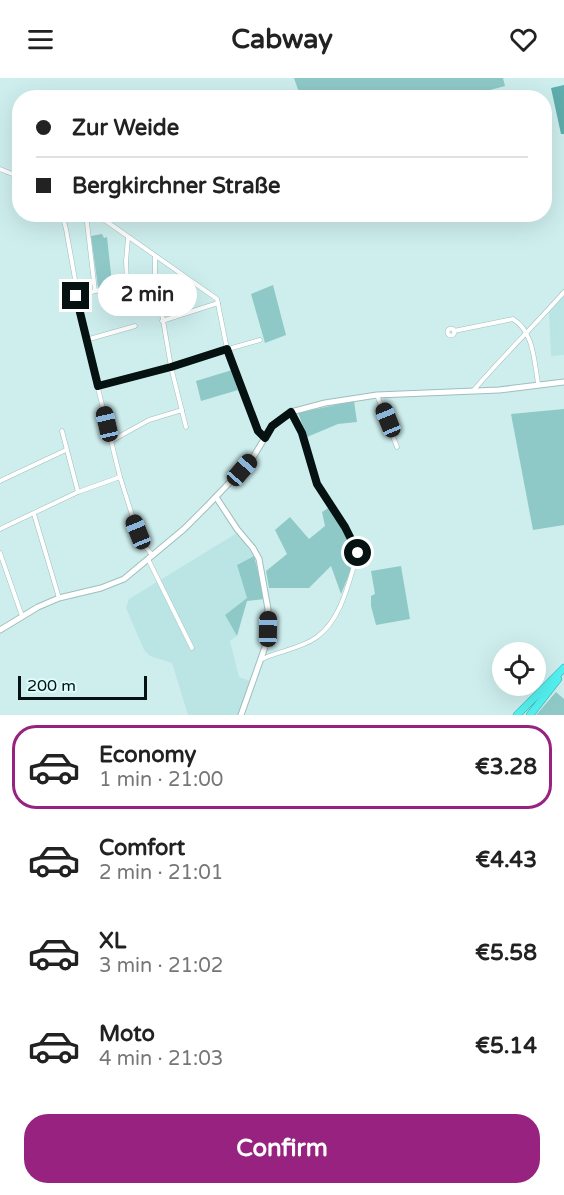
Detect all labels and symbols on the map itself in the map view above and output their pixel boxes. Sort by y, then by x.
callout: 2 min [97,275,196,317]
route end [62,282,89,309]
car [373,400,403,440]
car [94,404,120,444]
car [223,451,261,489]
car [123,512,153,552]
route start [344,539,371,566]
car [259,611,277,647]
scale bar [18,673,147,700]

